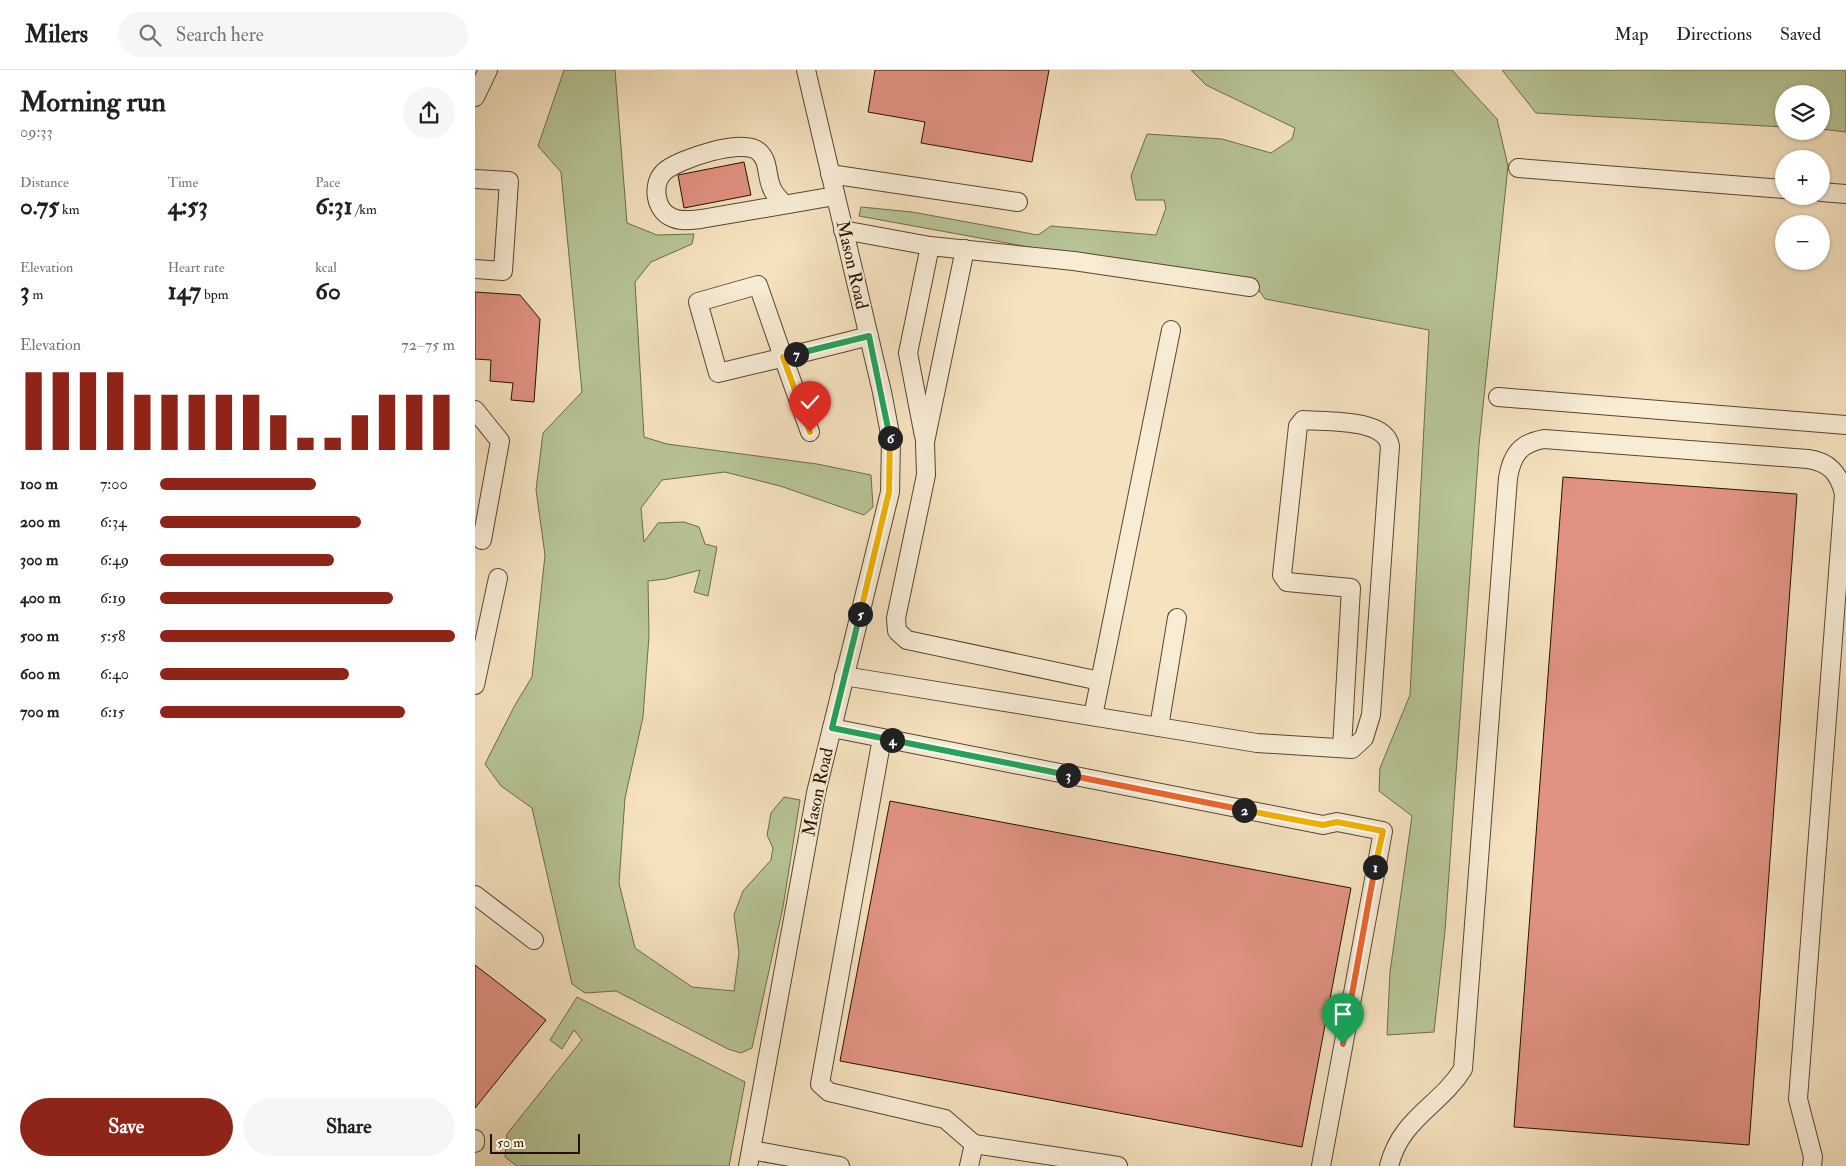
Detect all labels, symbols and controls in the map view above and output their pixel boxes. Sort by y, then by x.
search box [118,12,468,57]
text: Milers [25,19,88,50]
icon: search [136,21,164,49]
text: Search here [176,23,264,47]
text: Map [1615,23,1648,46]
text: Directions [1676,23,1752,46]
text: Saved [1780,23,1821,46]
text: Morning run [20,85,166,120]
map controls [1775,85,1830,270]
button: layers [1775,85,1830,140]
button: share [403,87,455,139]
text: 09:33 [20,122,53,142]
button: + [1775,150,1830,205]
text: Distance [20,174,69,191]
text: Time [168,174,198,191]
text: Pace [315,174,340,191]
text: 0.75 [20,191,59,222]
text: 4:53 [168,191,208,222]
text: 6:31 [315,191,353,222]
text: km [59,201,80,218]
text: /km [353,201,377,218]
button: − [1775,215,1830,270]
street label: Mason Road [831,218,873,312]
text: Elevation [20,259,73,276]
text: Heart rate [168,259,225,276]
text: kcal [315,259,337,276]
text: 3 [20,276,30,307]
text: 147 [168,276,201,307]
text: 60 [315,276,341,307]
text: m [30,286,43,303]
text: bpm [201,286,229,303]
text: Elevation [20,335,81,355]
text: 72–75 m [401,335,455,355]
pin: 7 [783,342,809,366]
text: 7 [793,346,800,363]
pin [789,381,831,432]
icon: check [796,388,824,416]
pin: 6 [877,426,903,450]
text: 6 [887,430,894,447]
text: 100 m [20,474,58,494]
text: 7:00 [100,474,128,494]
text: 200 m [20,512,60,532]
text: 6:34 [100,512,127,532]
text: 300 m [20,550,58,570]
text: 6:49 [100,550,129,570]
text: 400 m [20,588,61,608]
text: 6:19 [100,588,126,608]
pin: 5 [847,602,873,626]
text: 5 [857,606,864,623]
text: 500 m [20,626,59,646]
text: 5:58 [100,626,126,646]
text: 600 m [20,664,60,684]
text: 6:40 [100,664,129,684]
text: 700 m [20,702,59,722]
text: 6:15 [100,702,125,722]
pin: 4 [879,728,905,752]
text: 4 [889,732,896,749]
street label: Mason Road [797,745,839,839]
pin: 3 [1055,762,1081,788]
text: 3 [1066,767,1071,784]
pin: 2 [1231,798,1257,822]
text: 2 [1241,802,1248,819]
pin: 1 [1363,854,1387,880]
text: 1 [1373,859,1378,876]
pin [1322,993,1364,1044]
icon: arrive [1329,1000,1357,1028]
button: Save [20,1098,233,1156]
button: Share [243,1098,455,1156]
scale bar [490,1131,580,1154]
text: 50 m [497,1134,524,1151]

